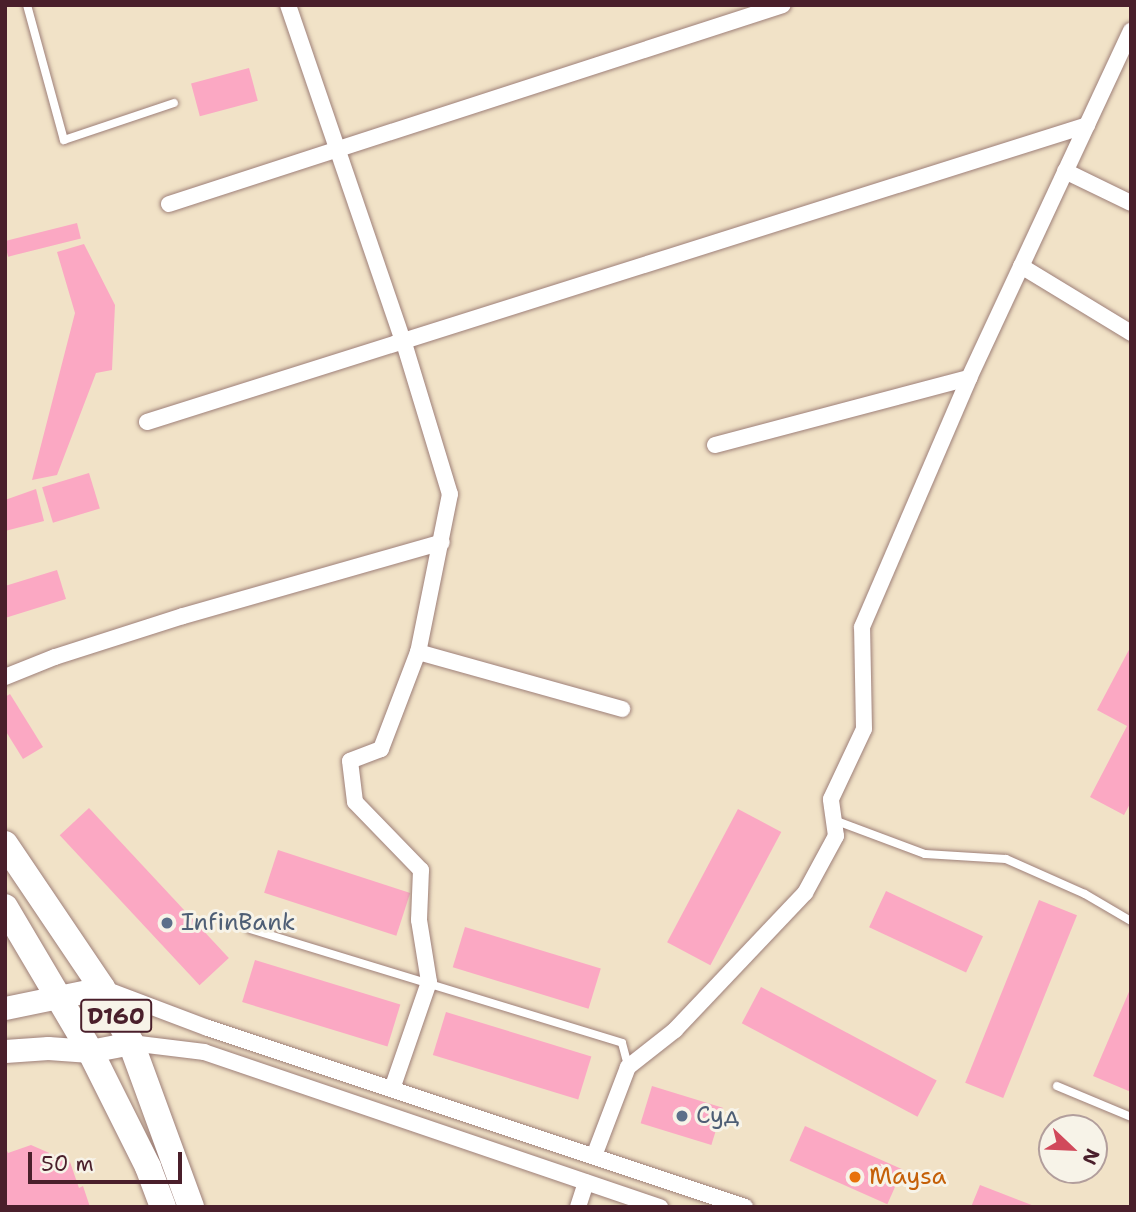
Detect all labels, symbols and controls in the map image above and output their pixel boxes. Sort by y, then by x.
place label: InfinBank [181,909,296,937]
marker: InfinBank [159,915,175,931]
road number: D160 [79,996,153,1036]
place label: Суд [696,1102,739,1130]
marker: Суд [674,1108,690,1124]
north arrow [1038,1114,1108,1184]
scale bar [32,1138,186,1182]
text: N [1077,1145,1105,1168]
text: 50 m [41,1150,94,1178]
place label: Maysa [869,1163,947,1191]
marker: Maysa [847,1169,863,1185]

